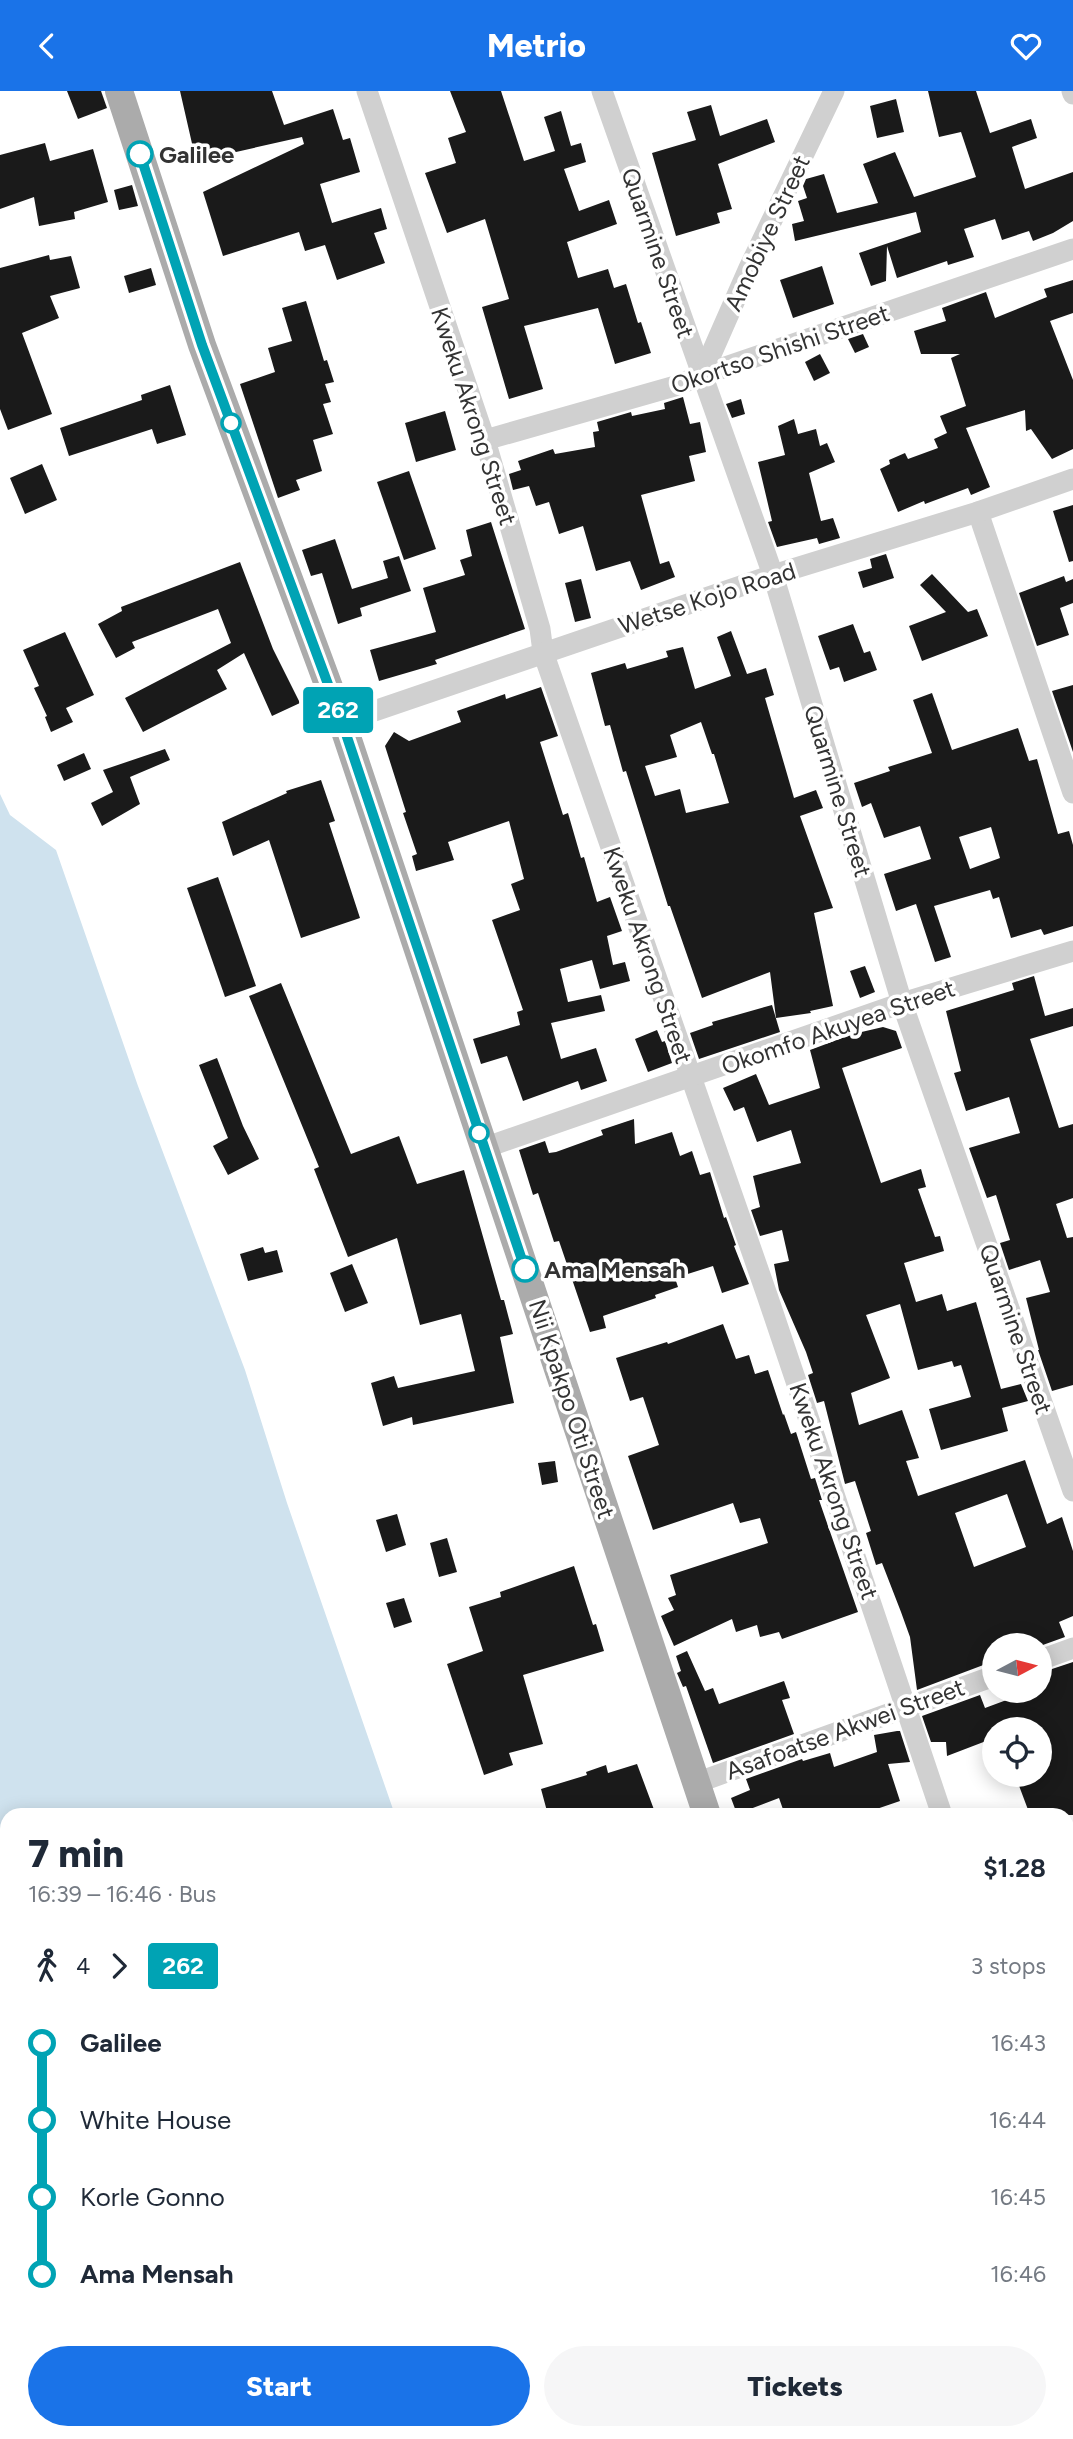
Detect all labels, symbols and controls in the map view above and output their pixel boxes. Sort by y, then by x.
icon: back [28,27,66,65]
text: Metrio [487,27,586,65]
icon: heart [1007,27,1045,65]
place label: Galilee [159,140,234,169]
marker: Galilee [127,141,153,167]
street label: Amobiye Street [718,150,816,316]
street label: Quarmine Street [615,164,701,342]
street label: Okortso Shishi Street [667,298,893,400]
street label: Kweku Akrong Street [425,303,523,529]
unlabelled marker [221,413,241,433]
street label: Wetse Kojo Road [615,556,799,640]
line badge: 262 [298,687,378,733]
text: 262 [317,695,359,724]
street label: Quarmine Street [798,702,878,880]
street label: Kweku Akrong Street [597,843,699,1067]
street label: Okomfo Akuyea Street [717,973,959,1081]
unlabelled marker [469,1123,489,1143]
street label: Quarmine Street [973,1240,1059,1418]
place label: Ama Mensah [544,1255,686,1284]
marker: Ama Mensah [512,1256,538,1282]
street label: Nii Kpakpo Oti Street [523,1296,621,1522]
street label: Kweku Akrong Street [783,1379,885,1603]
north arrow [982,1633,1052,1703]
map controls [982,1633,1052,1787]
street label: Asafoatse Akwei Street [722,1672,968,1786]
button: locate [982,1717,1052,1787]
text: 7 min [28,1831,124,1877]
text: $1.28 [983,1852,1046,1884]
text: 16:39 – 16:46 · Bus [28,1880,216,1908]
icon: walk [28,1947,66,1985]
icon: forward [100,1947,138,1985]
text: 262 [162,1951,204,1980]
text: 4 [76,1952,90,1980]
text: 3 stops [971,1952,1046,1980]
text: Galilee [80,2027,162,2059]
text: 16:43 [991,2029,1046,2057]
text: White House [80,2104,231,2136]
text: 16:44 [989,2106,1046,2134]
text: Korle Gonno [80,2181,225,2213]
text: 16:45 [990,2183,1046,2211]
text: Ama Mensah [80,2258,234,2290]
text: 16:46 [990,2260,1046,2288]
button: Start [28,2346,530,2426]
button: Tickets [544,2346,1046,2426]

